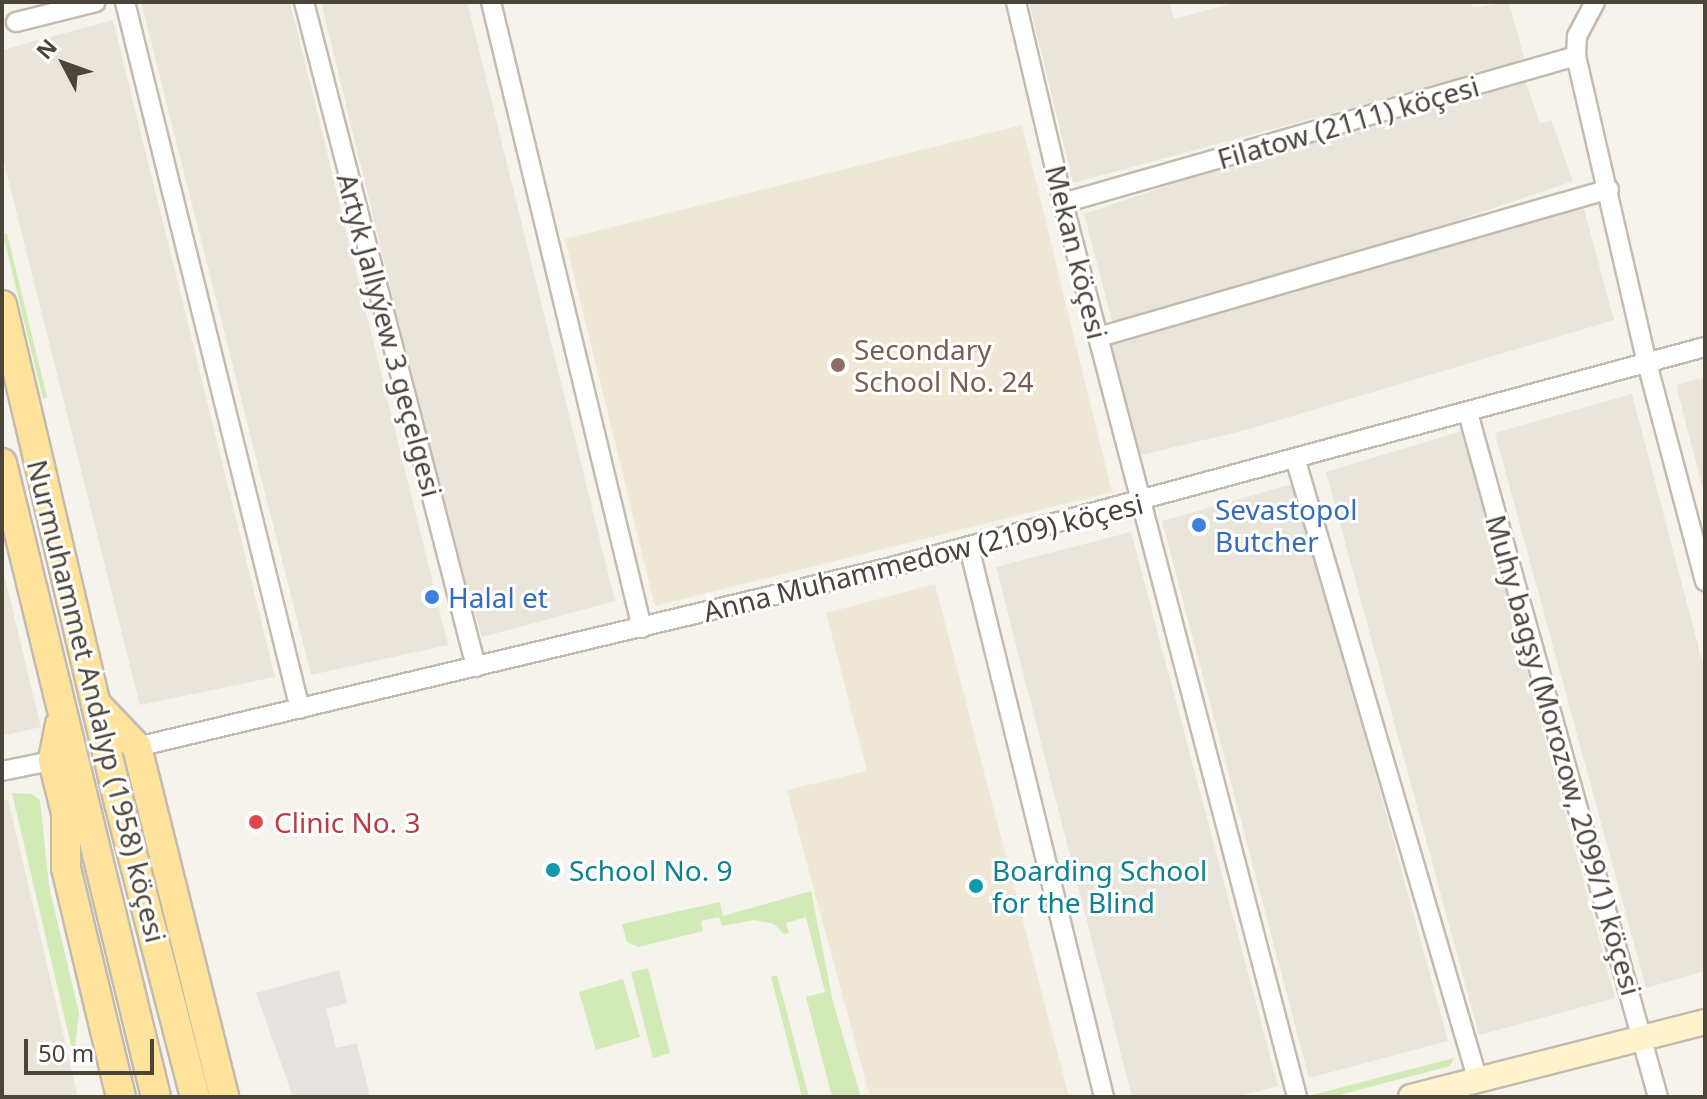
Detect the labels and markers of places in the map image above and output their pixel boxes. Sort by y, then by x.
place label: Secondary School No. 24 [854,332,1034,398]
marker: Secondary School No. 24 [829,356,847,374]
place label: Sevastopol Butcher [1215,492,1357,558]
marker: Sevastopol Butcher [1190,516,1208,534]
place label: Halal et [448,580,548,614]
marker: Halal et [423,588,441,606]
place label: Clinic No. 3 [274,805,420,839]
marker: Clinic No. 3 [245,811,267,833]
place label: School No. 9 [569,853,733,887]
place label: Boarding School for the Blind [992,853,1207,919]
marker: School No. 9 [544,861,562,879]
marker: Boarding School for the Blind [967,877,985,895]

